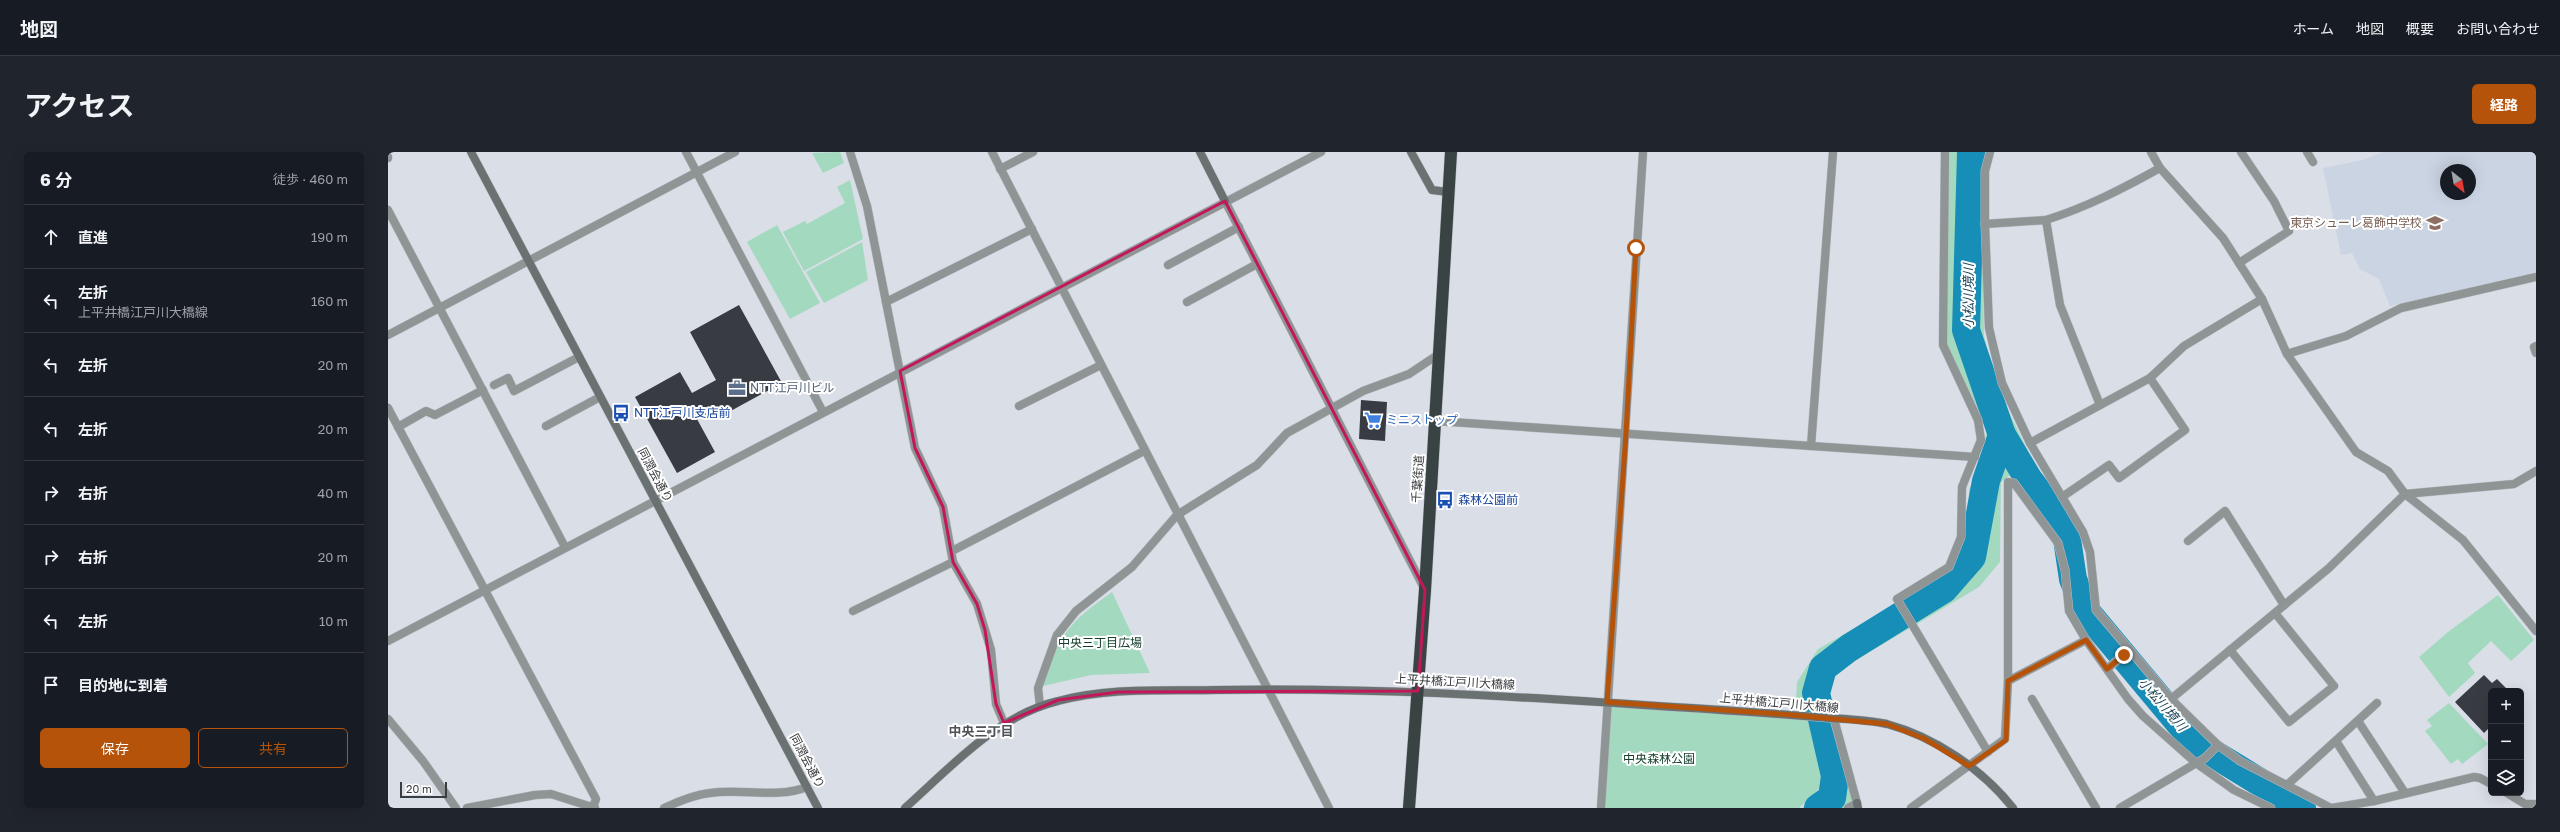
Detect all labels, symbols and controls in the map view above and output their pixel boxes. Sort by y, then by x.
text: 地図 [20,17,58,40]
text: ホーム [2292,20,2334,37]
text: 地図 [2356,20,2384,37]
text: 概要 [2406,20,2434,37]
text: お問い合わせ [2456,20,2540,37]
button: 経路 [2472,84,2536,124]
text: アクセス [24,89,135,122]
north arrow [2440,164,2476,200]
text: 6 分 [40,169,72,190]
text: 徒歩 · 460 m [273,171,348,187]
school or university icon: 東京シューレ葛飾中学校 [2425,213,2445,233]
place label: 東京シューレ葛飾中学校 [2290,215,2422,230]
icon: ahead [40,226,62,248]
text: 直進 [78,228,108,246]
text: 190 m [311,229,348,245]
route start [1627,239,1645,257]
water label: 小松川境川 [1960,262,1976,329]
text: 左折 [78,283,108,301]
icon: left [40,290,62,312]
text: 160 m [311,293,348,309]
text: 上平井橋江戸川大橋線 [78,304,208,320]
icon: left [40,354,62,376]
text: 左折 [78,356,108,374]
text: 20 m [318,357,348,373]
office icon: NTT江戸川ビル [727,378,747,398]
place label: NTT江戸川ビル [750,380,834,395]
bus stop icon: NTT江戸川支店前 [611,403,631,423]
place label: NTT江戸川支店前 [634,405,730,420]
supermarket icon: ミニストップ [1363,410,1383,430]
place label: ミニストップ [1386,412,1458,427]
icon: left [40,418,62,440]
text: 左折 [78,420,108,438]
text: 20 m [318,421,348,437]
street label: 同潤会通り [635,445,676,505]
street label: 千葉街道 [1408,454,1427,503]
icon: right [40,482,62,504]
text: 右折 [78,484,108,502]
text: 40 m [317,485,348,501]
bus stop icon: 森林公園前 [1435,490,1455,510]
place label: 森林公園前 [1458,492,1518,507]
icon: right [40,546,62,568]
text: 右折 [78,548,108,566]
text: 20 m [318,549,348,565]
icon: left [40,610,62,632]
text: 左折 [78,612,108,630]
text: 10 m [319,613,348,629]
park label: 中央三丁目広場 [1058,635,1142,650]
route end [2115,646,2133,664]
street label: 上平井橋江戸川大橋線 [1395,671,1515,692]
icon: arrive [40,674,62,696]
water label: 小松川境川 [2136,674,2192,735]
text: 目的地に到着 [78,676,168,694]
map controls [2488,688,2524,796]
button: + [2488,688,2524,724]
street label: 上平井橋江戸川大橋線 [1719,690,1839,715]
district label: 中央三丁目 [948,723,1014,739]
button: − [2488,724,2524,760]
button: 保存 [40,728,190,768]
button: 共有 [198,728,348,768]
street label: 同潤会通り [787,731,828,791]
park label: 中央森林公園 [1623,751,1695,766]
button: layers [2488,760,2524,796]
scale bar [400,780,447,799]
text: 20 m [406,782,432,795]

